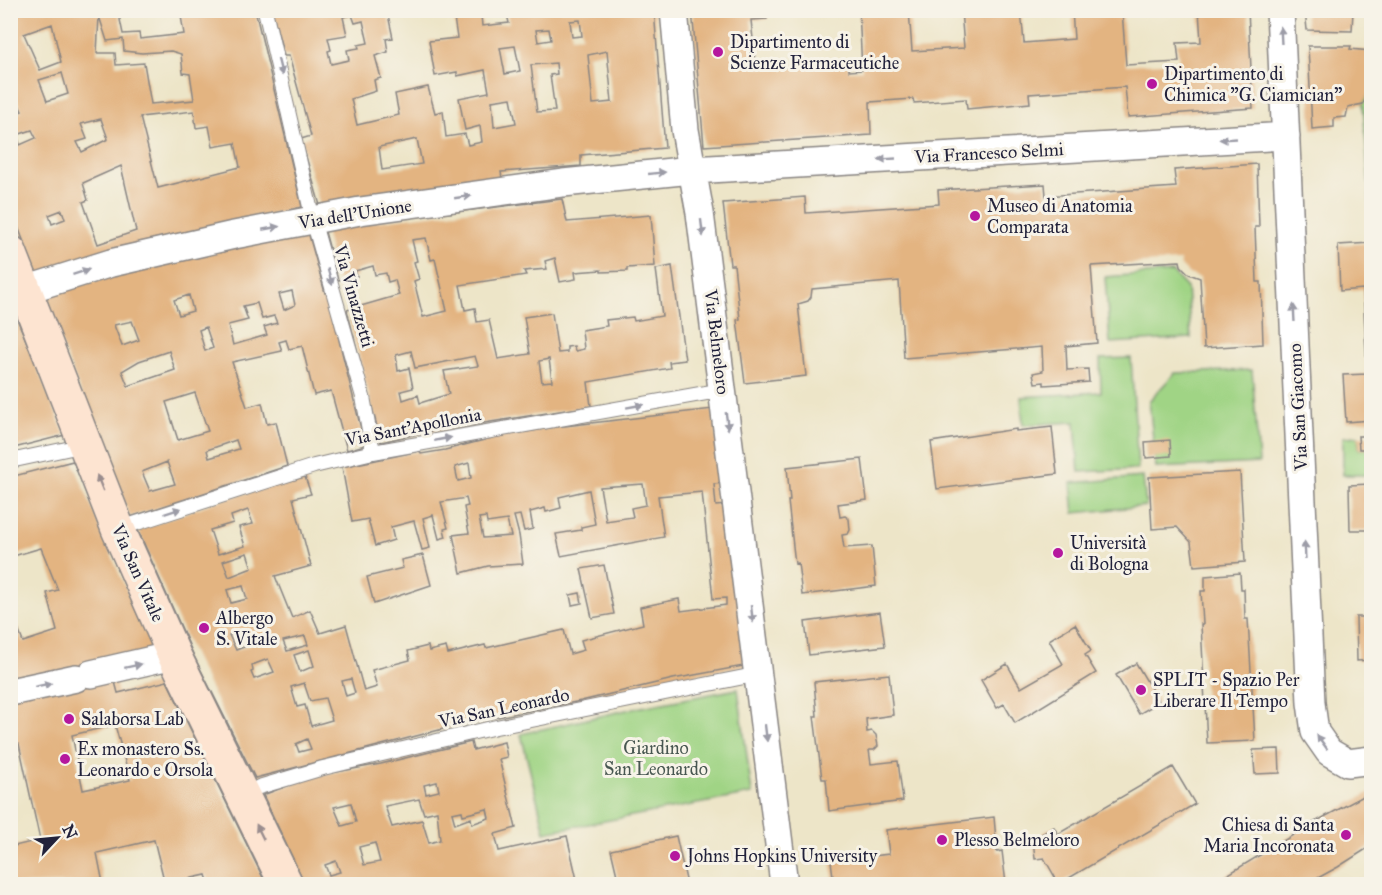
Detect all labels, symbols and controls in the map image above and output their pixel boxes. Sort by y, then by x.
one-way arrow [1277,26,1286,45]
place label: Dipartimento di Scienze Farmaceutiche [730,31,899,74]
marker: Dipartimento di Scienze Farmaceutiche [711,45,725,59]
one-way arrow [275,58,285,76]
place label: Dipartimento di Chimica "G. Ciamician" [1164,63,1342,106]
marker: Dipartimento di Chimica "G. Ciamician" [1145,77,1159,91]
one-way arrow [1219,134,1238,143]
street label: Via Francesco Selmi [913,138,1064,168]
one-way arrow [877,154,896,163]
one-way arrow [647,168,666,178]
one-way arrow [454,192,473,201]
street label: Via dell'Unione [296,194,413,234]
place label: Museo di Anatomia Comparata [987,195,1133,238]
marker: Museo di Anatomia Comparata [968,209,982,223]
one-way arrow [697,218,707,237]
one-way arrow [261,223,280,232]
street label: Via Vinazzetti [329,241,379,350]
one-way arrow [72,267,90,276]
one-way arrow [326,268,335,286]
street label: Via Belmeloro [700,287,734,396]
one-way arrow [1290,303,1299,322]
street label: Via San Giacomo [1284,343,1312,472]
one-way arrow [625,401,644,410]
street label: Via Sant'Apollonia [342,403,483,451]
one-way arrow [722,412,732,431]
one-way arrow [433,434,452,443]
one-way arrow [95,474,105,492]
one-way arrow [164,506,182,515]
street label: Via San Vitale [106,520,169,625]
place label: Università di Bologna [1070,532,1149,576]
one-way arrow [1300,540,1309,559]
marker: Università di Bologna [1051,546,1065,560]
one-way arrow [747,605,756,624]
place label: Albergo S. Vitale [215,607,278,650]
marker: Albergo S. Vitale [197,621,211,635]
one-way arrow [123,660,142,670]
place label: SPLIT - Spazio Per Liberare Il Tempo [1153,669,1300,712]
one-way arrow [34,680,53,689]
street label: Via San Leonardo [436,683,571,733]
marker: SPLIT - Spazio Per Liberare Il Tempo [1134,683,1148,697]
place label: Salaborsa Lab [81,708,184,730]
marker: Salaborsa Lab [62,712,76,726]
one-way arrow [761,723,771,742]
one-way arrow [1316,734,1328,750]
park label: Giardino San Leonardo [604,737,708,780]
place label: Ex monastero Ss. Leonardo e Orsola [77,738,214,781]
marker: Ex monastero Ss. Leonardo e Orsola [58,752,72,766]
north arrow [27,808,87,868]
place label: Chiesa di Santa Maria Incoronata [1203,814,1334,857]
text: N [59,821,82,842]
one-way arrow [256,823,266,841]
marker: Chiesa di Santa Maria Incoronata [1339,828,1353,842]
place label: Plesso Belmeloro [954,829,1079,851]
marker: Plesso Belmeloro [935,833,949,847]
place label: Johns Hopkins University [685,845,878,868]
marker: Johns Hopkins University [668,849,682,863]

